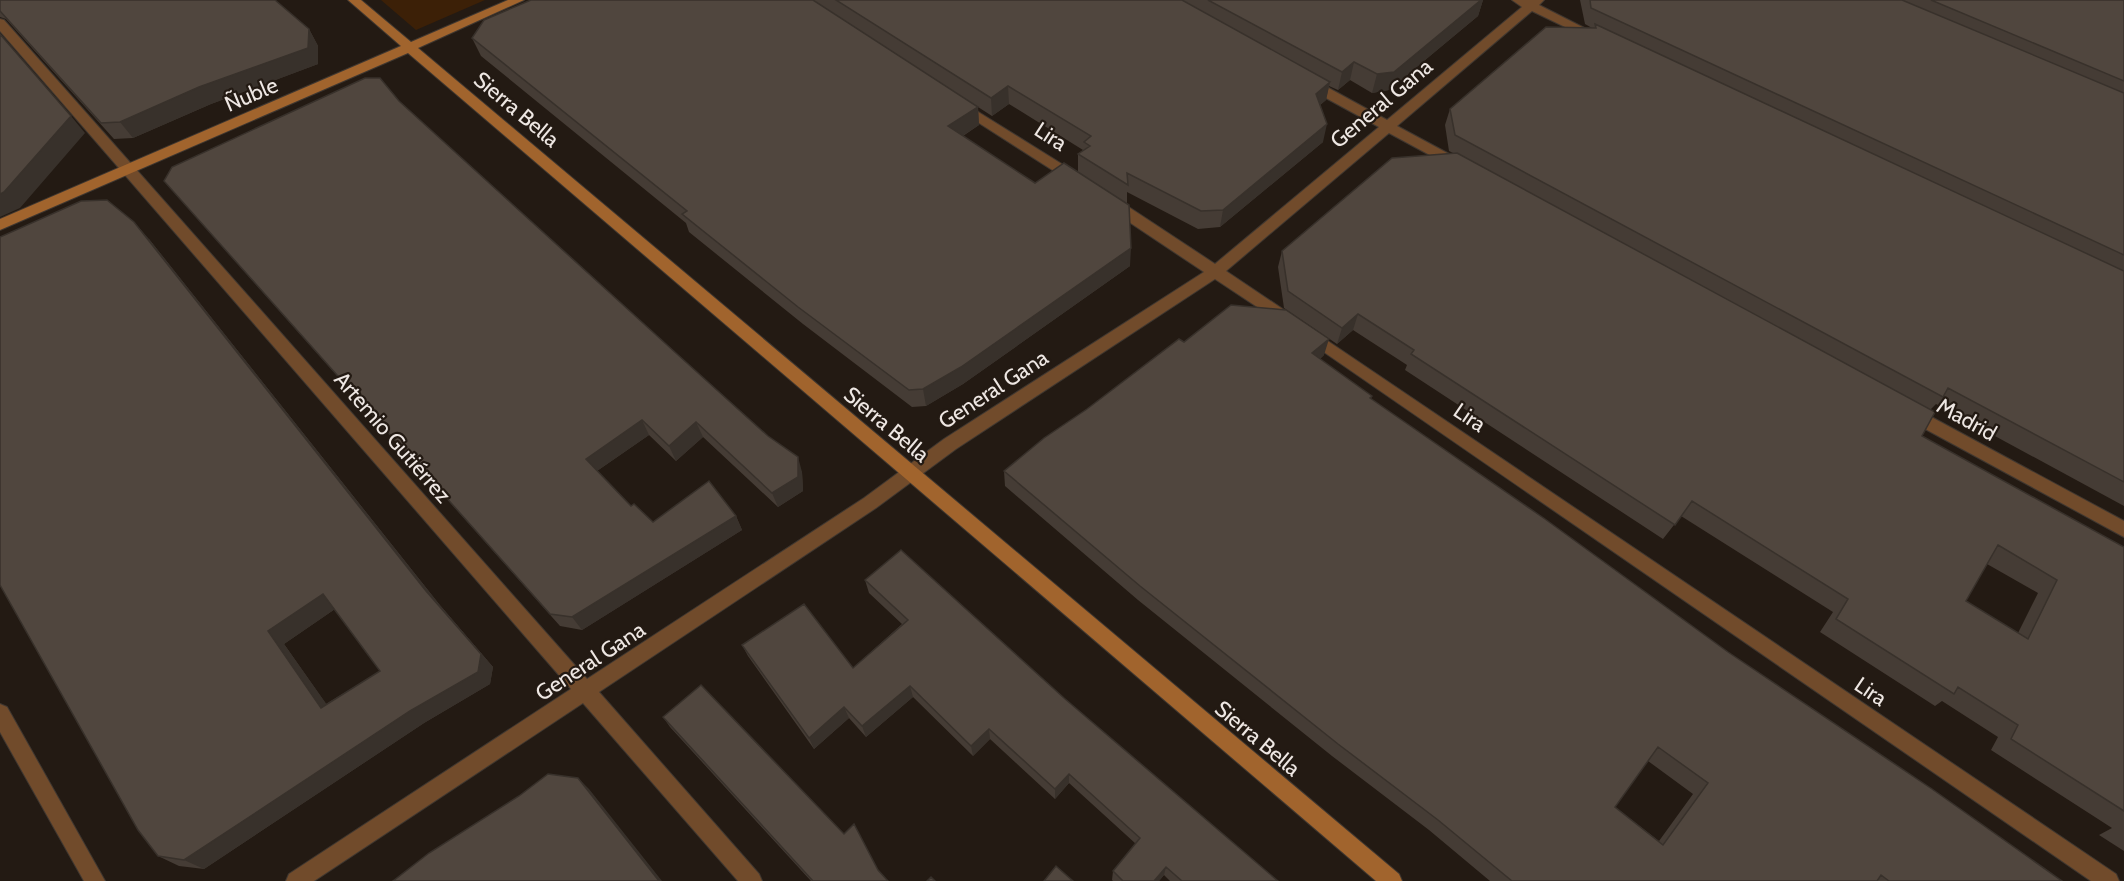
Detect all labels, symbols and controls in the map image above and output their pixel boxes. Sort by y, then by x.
street label: General Gana [1325,53,1438,154]
street label: Sierra Bella [468,66,565,153]
street label: Ñuble [220,71,282,118]
street label: Lira [1030,116,1072,157]
street label: General Gana [933,344,1053,435]
street label: Artemio Gutiérrez [328,366,457,508]
street label: Sierra Bella [838,381,935,468]
street label: Madrid [1932,392,2001,447]
street label: Lira [1448,397,1491,438]
street label: General Gana [530,616,650,707]
street label: Lira [1849,671,1892,712]
street label: Sierra Bella [1209,695,1306,782]

